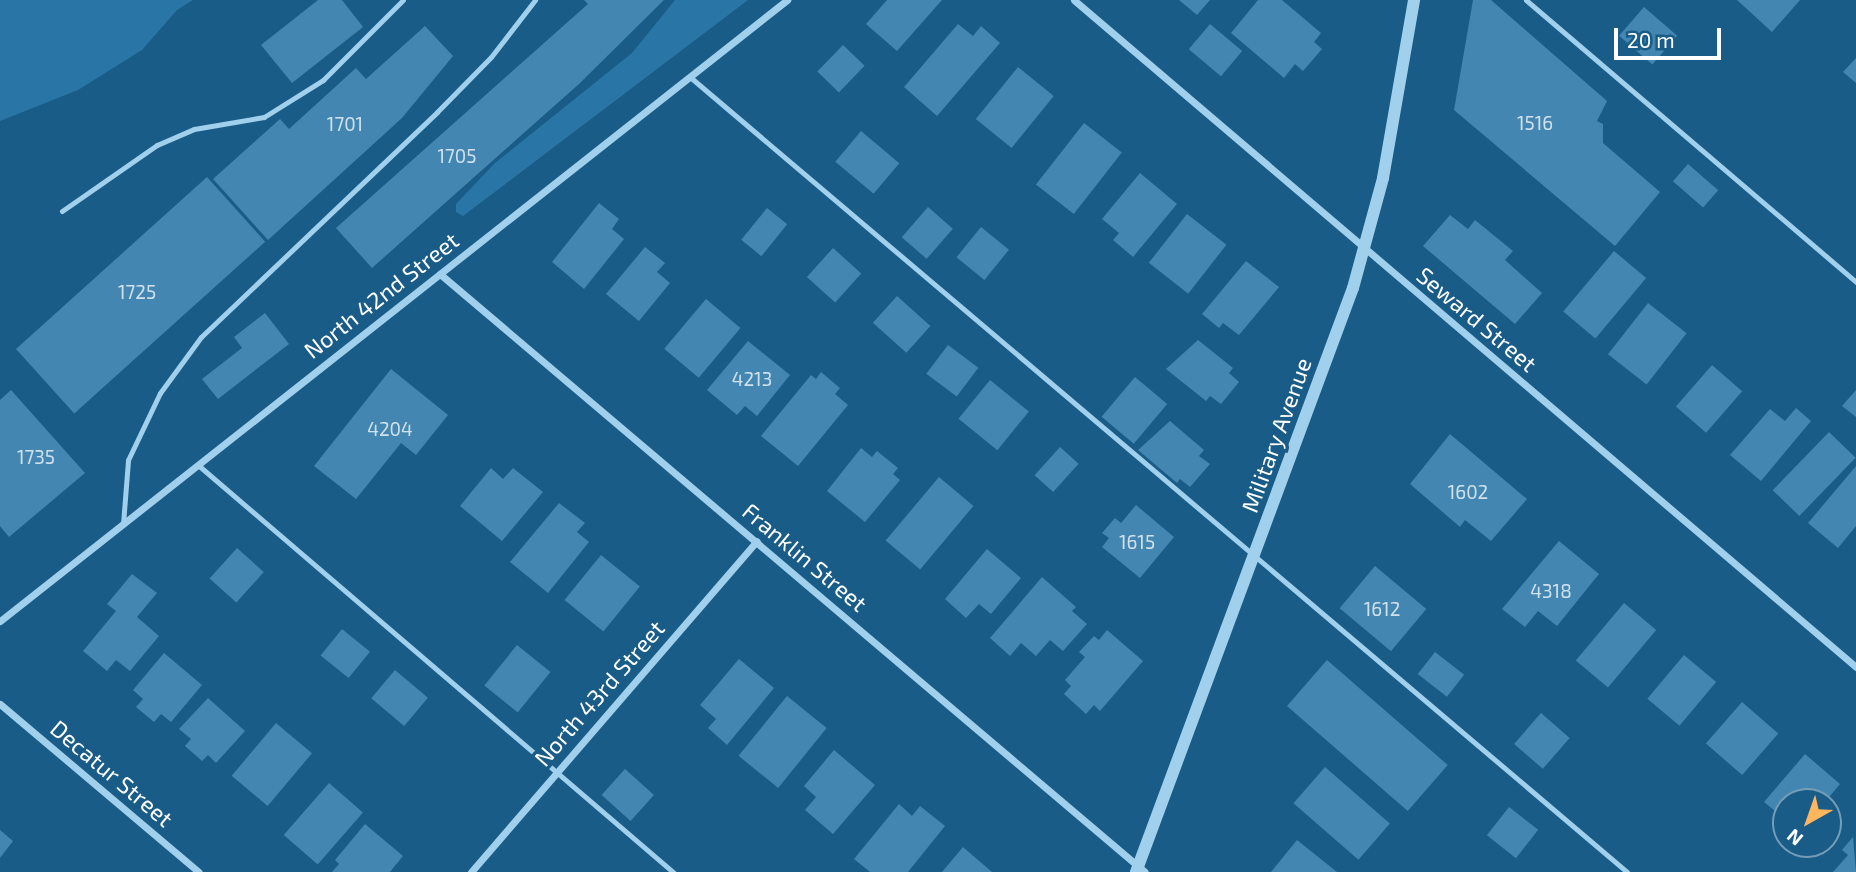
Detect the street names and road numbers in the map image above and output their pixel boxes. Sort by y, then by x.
street label: North 42nd Street [298,226,464,364]
street label: Seward Street [1411,261,1543,377]
street label: Military Avenue [1235,354,1317,516]
street label: Franklin Street [737,497,873,617]
street label: North 43rd Street [528,615,670,771]
street label: Decatur Street [45,714,179,832]

